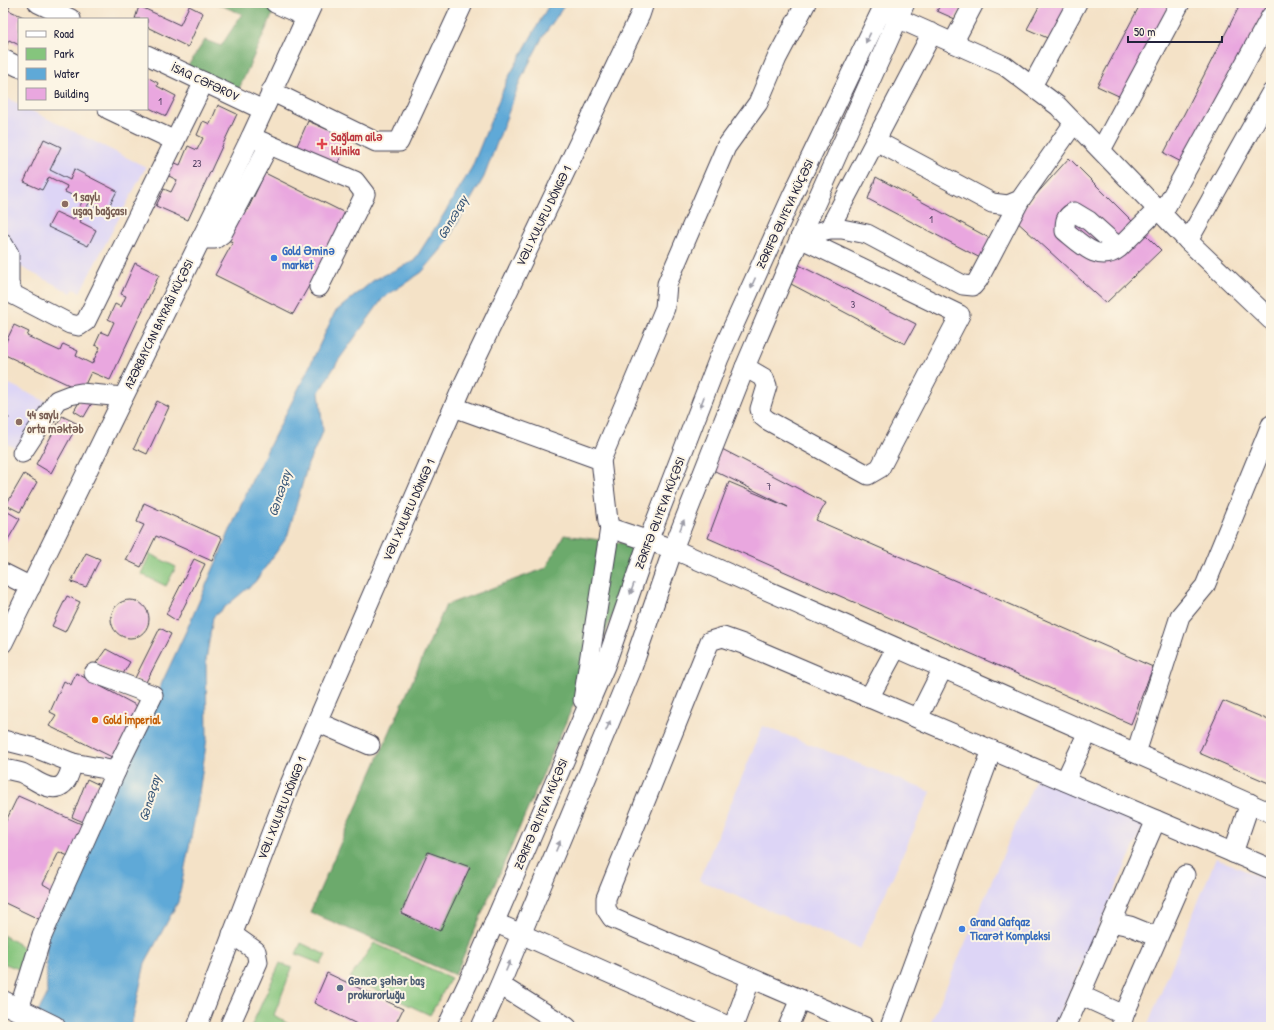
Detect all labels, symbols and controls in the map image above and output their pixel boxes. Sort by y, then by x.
legend [18,18,148,110]
scale bar [1128,18,1222,44]
text: 50 m [1134,23,1155,40]
text: Road [54,25,74,42]
one-way arrow [864,32,871,44]
text: Park [54,45,74,62]
street label: İSAQ CƏFƏROV [169,58,242,105]
text: Water [54,65,80,82]
text: Building [54,85,89,102]
house number: 1 [158,95,162,108]
place label: Sağlam ailə klinika [331,128,383,159]
marker: Sağlam ailə klinika [316,138,328,150]
street label: ZƏRIFƏ ƏLIYEVA KÜÇƏSI [752,156,817,271]
house number: 23 [192,157,202,170]
street label: VƏLI XULUFLU DÖNGƏ 1 [512,163,575,269]
place label: 1 saylı uşaq bağçası [73,188,127,220]
water label: Gəncəçay [432,191,472,242]
marker: 1 saylı uşaq bağçası [60,199,70,209]
house number: 1 [929,213,933,226]
place label: Gold Əminə market [282,242,335,273]
marker: Gold Əminə market [269,253,279,263]
street label: AZƏRBAYCAN BAYRAĞI KÜÇƏSI [120,256,197,391]
one-way arrow [750,277,756,288]
house number: 3 [851,298,856,311]
one-way arrow [699,397,705,409]
place label: 44 saylı orta məktəb [27,406,84,437]
marker: 44 saylı orta məktəb [14,417,24,427]
street label: ZƏRIFƏ ƏLIYEVA KÜÇƏSI [630,454,689,571]
street label: VƏLI XULUFLU DÖNGƏ 1 [378,456,439,563]
water label: Gəncəçay [263,466,295,518]
house number: 7 [767,480,772,493]
one-way arrow [680,519,686,531]
one-way arrow [628,584,634,596]
place label: Gold İmperial [103,711,161,729]
marker: Gold İmperial [90,715,100,725]
one-way arrow [605,720,611,731]
street label: VƏLI XULUFLU DÖNGƏ 1 [253,754,310,862]
street label: ZƏRIFƏ ƏLIYEVA KÜÇƏSI [510,756,572,872]
water label: Gəncəçay [134,771,165,823]
one-way arrow [555,840,561,851]
place label: Grand Qafqaz Ticarət Kompleksi [969,913,1051,945]
marker: Grand Qafqaz Ticarət Kompleksi [957,924,967,934]
one-way arrow [505,960,511,971]
place label: Gəncə şəhər baş prokurorluğu [348,972,425,1004]
marker: Gəncə şəhər baş prokurorluğu [335,983,345,993]

